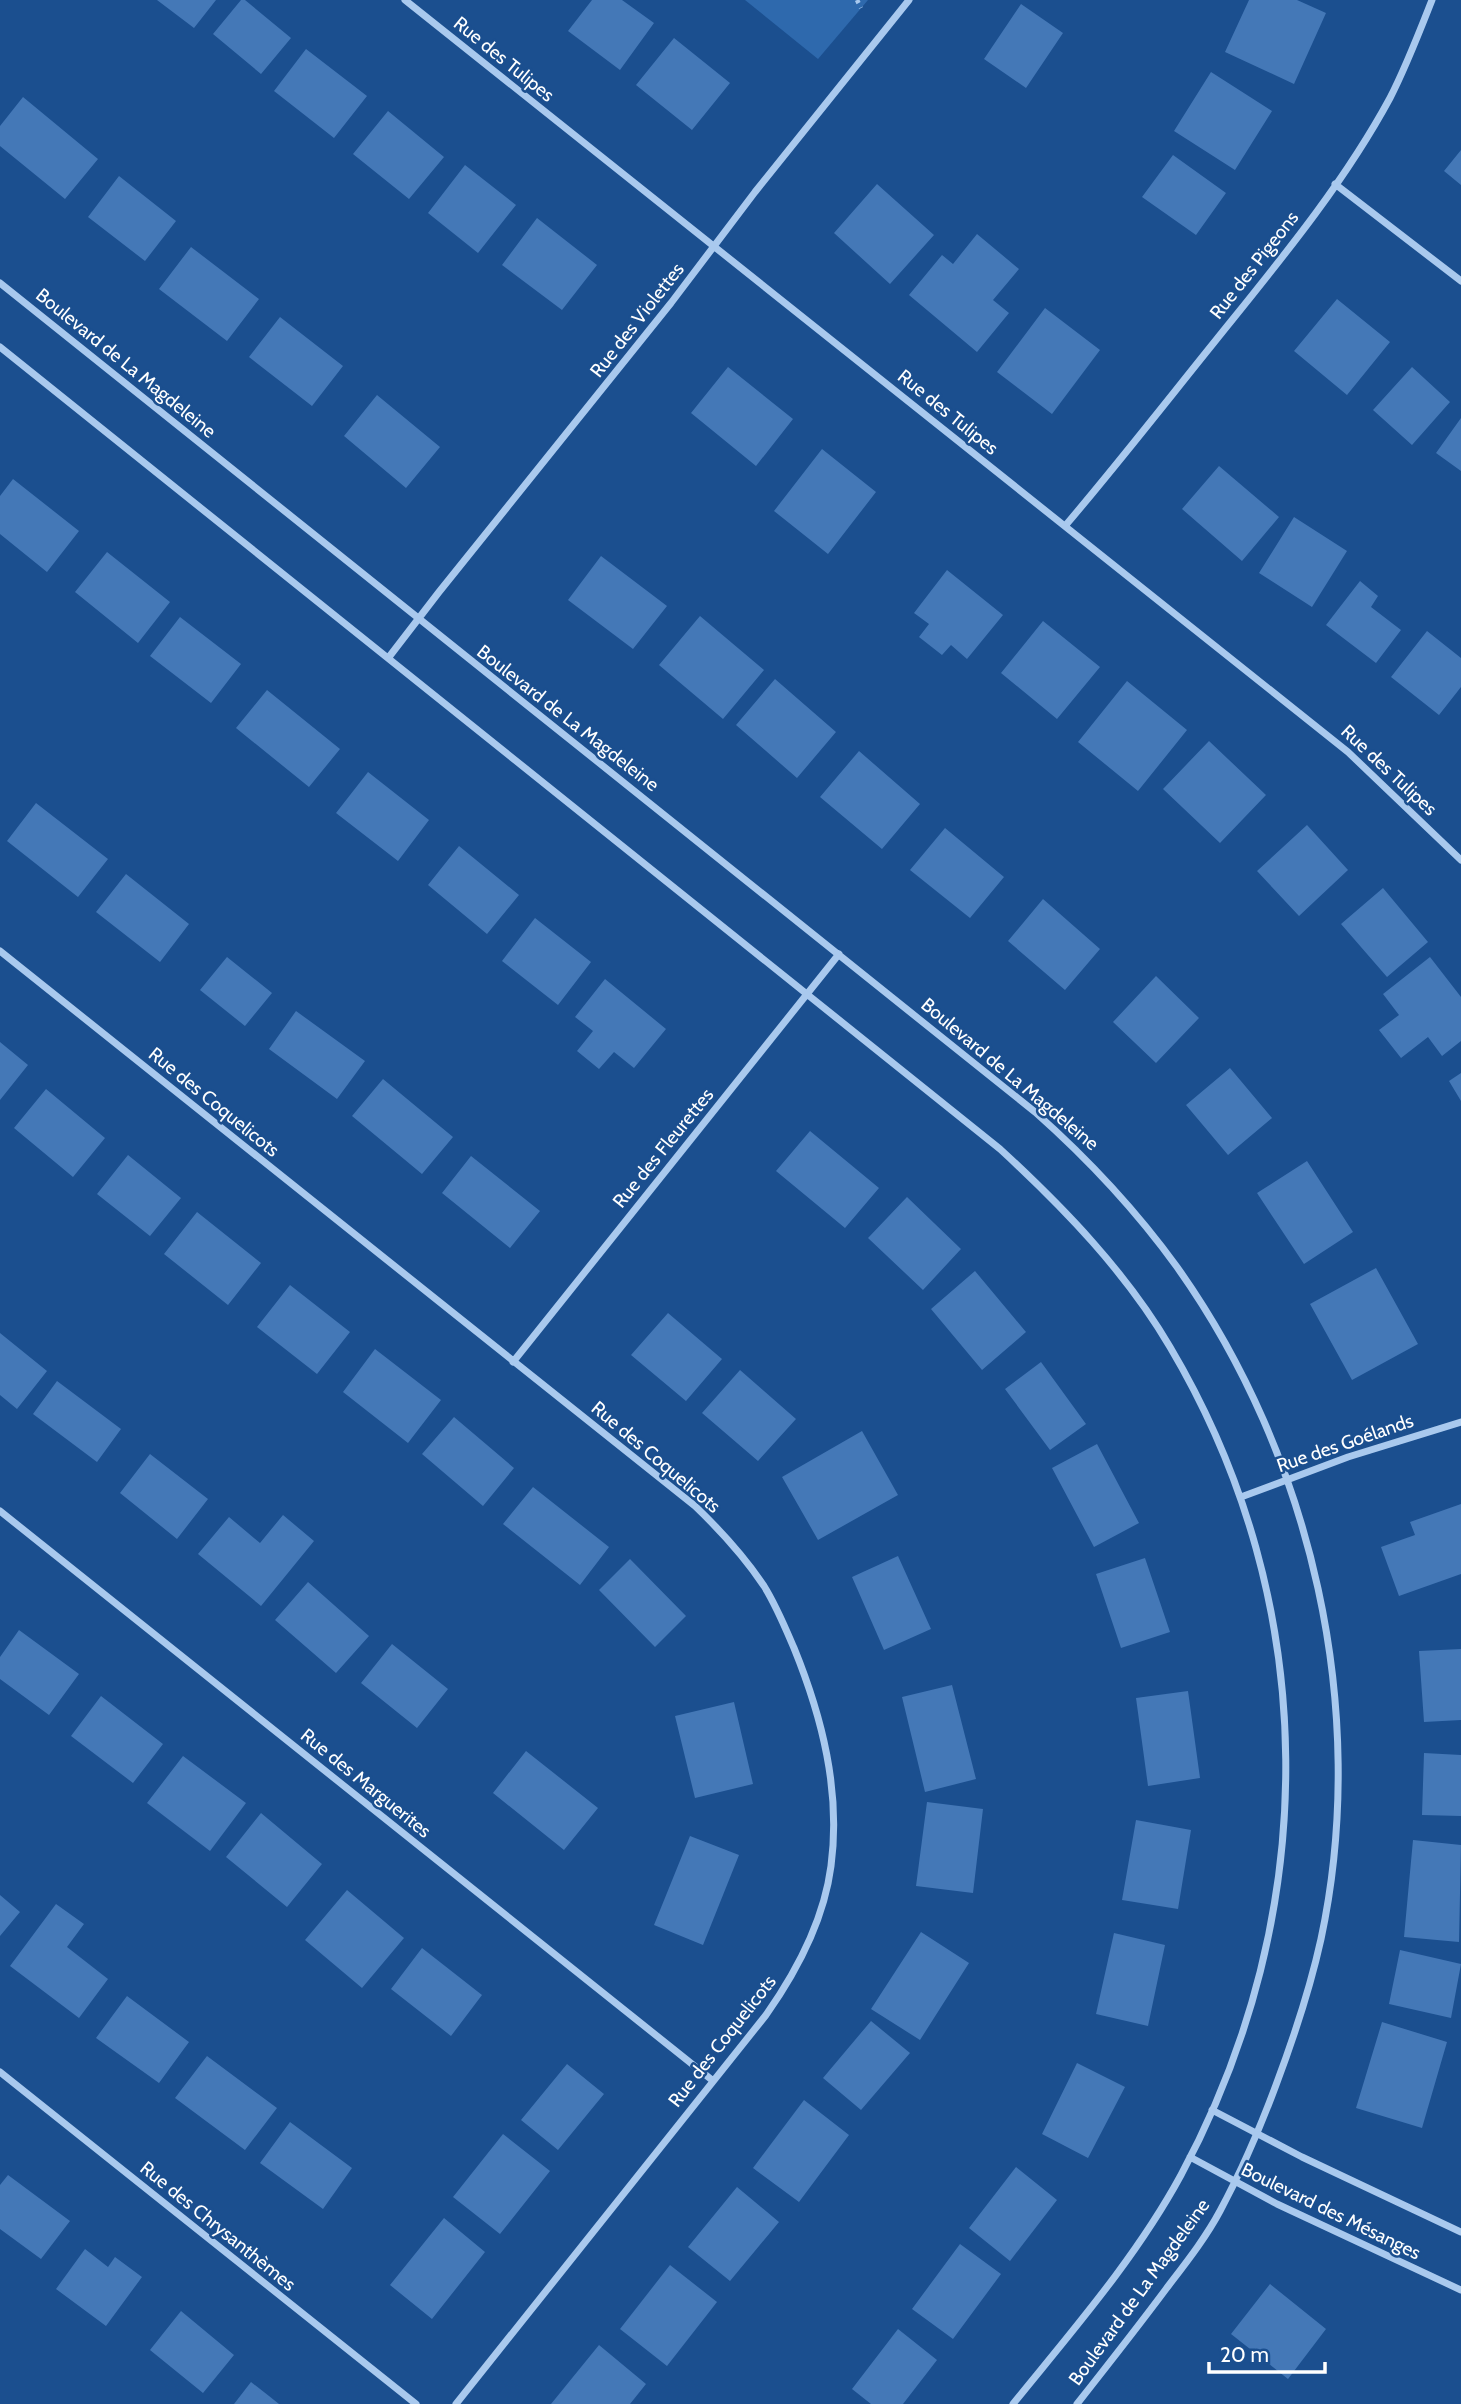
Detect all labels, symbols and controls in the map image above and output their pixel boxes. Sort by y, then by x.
street label: Rue des Tulipes [449,11,559,107]
street label: Rue des Pigeons [1205,206,1303,324]
street label: Rue des Violettes [585,258,689,382]
street label: Boulevard de La Magdeleine [31,283,221,443]
street label: Rue des Tulipes [893,364,1003,460]
street label: Boulevard de La Magdeleine [472,640,664,796]
street label: Rue des Tulipes [1336,720,1442,820]
street label: Boulevard de La Magdeleine [916,993,1104,1155]
street label: Rue des Coquelicots [144,1042,284,1162]
street label: Rue des Fleurettes [608,1083,718,1213]
street label: Rue des Coquelicots [587,1396,725,1518]
street label: Rue des Goélands [1274,1409,1417,1477]
street label: Rue des Marguerites [296,1723,436,1843]
street label: Rue des Coquelicots [663,1970,781,2112]
street label: Rue des Chrysanthèmes [136,2156,300,2296]
street label: Boulevard des Mésanges [1238,2158,1425,2265]
street label: Boulevard de La Magdeleine [1064,2194,1215,2390]
scale bar [1209,2330,1324,2374]
text: 20 m [1220,2342,1269,2367]

